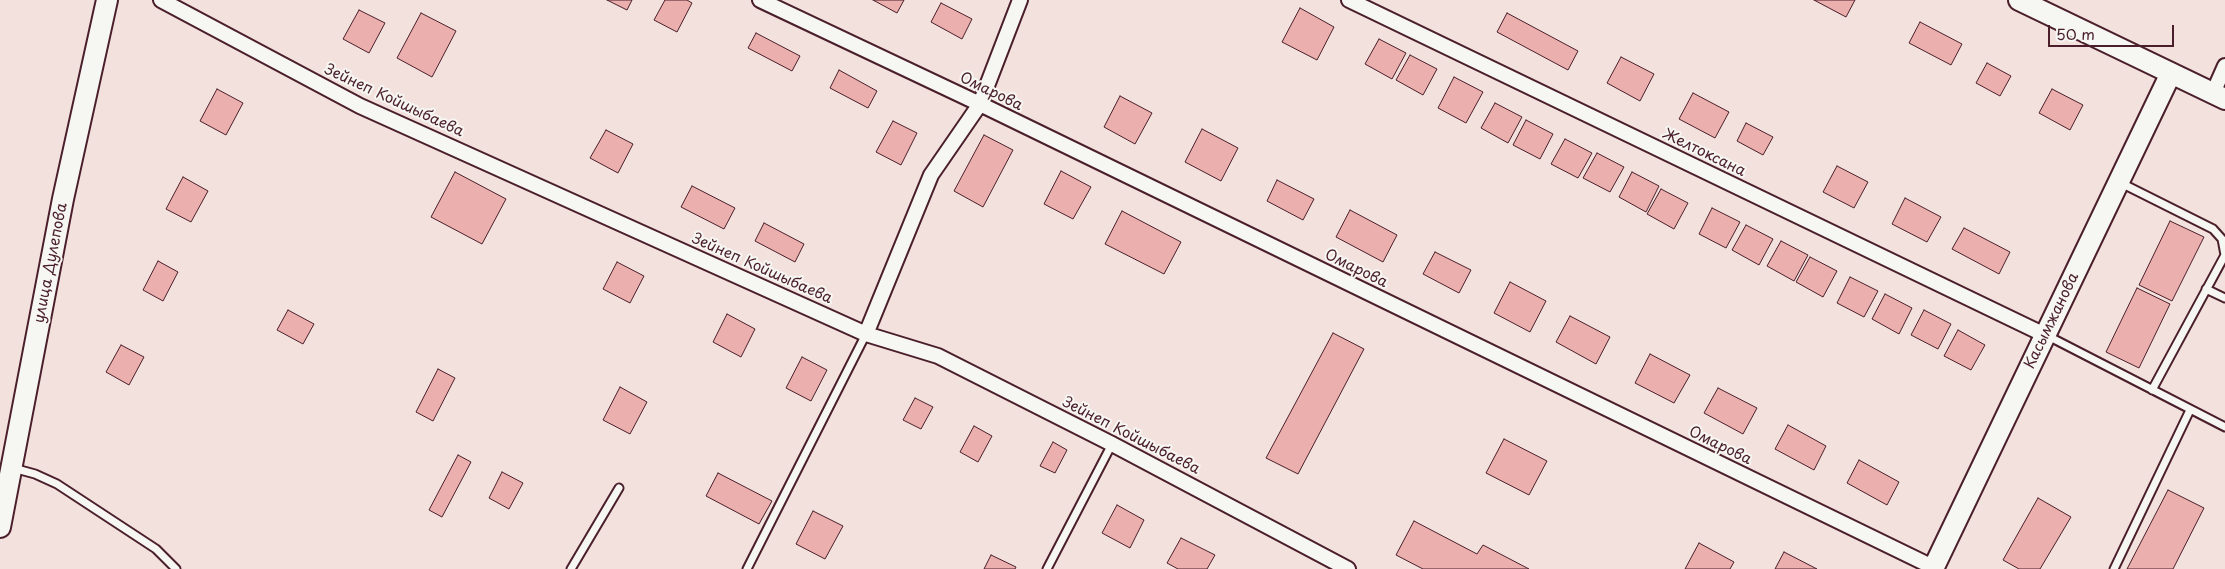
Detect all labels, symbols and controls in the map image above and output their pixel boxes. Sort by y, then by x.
scale bar [2050,15,2176,47]
text: 50 m [2056,22,2095,45]
street label: Зейнеп Койшыбаева [321,61,467,141]
street label: Омарова [957,69,1025,115]
street label: Желтоксана [1660,125,1748,181]
street label: улица Дулепова [31,201,71,325]
street label: Зейнеп Койшыбаева [689,230,835,308]
street label: Омарова [1322,246,1390,292]
street label: Касымжанова [2021,270,2083,372]
street label: Зейнеп Койшыбаева [1059,394,1203,478]
street label: Омарова [1686,423,1754,469]

